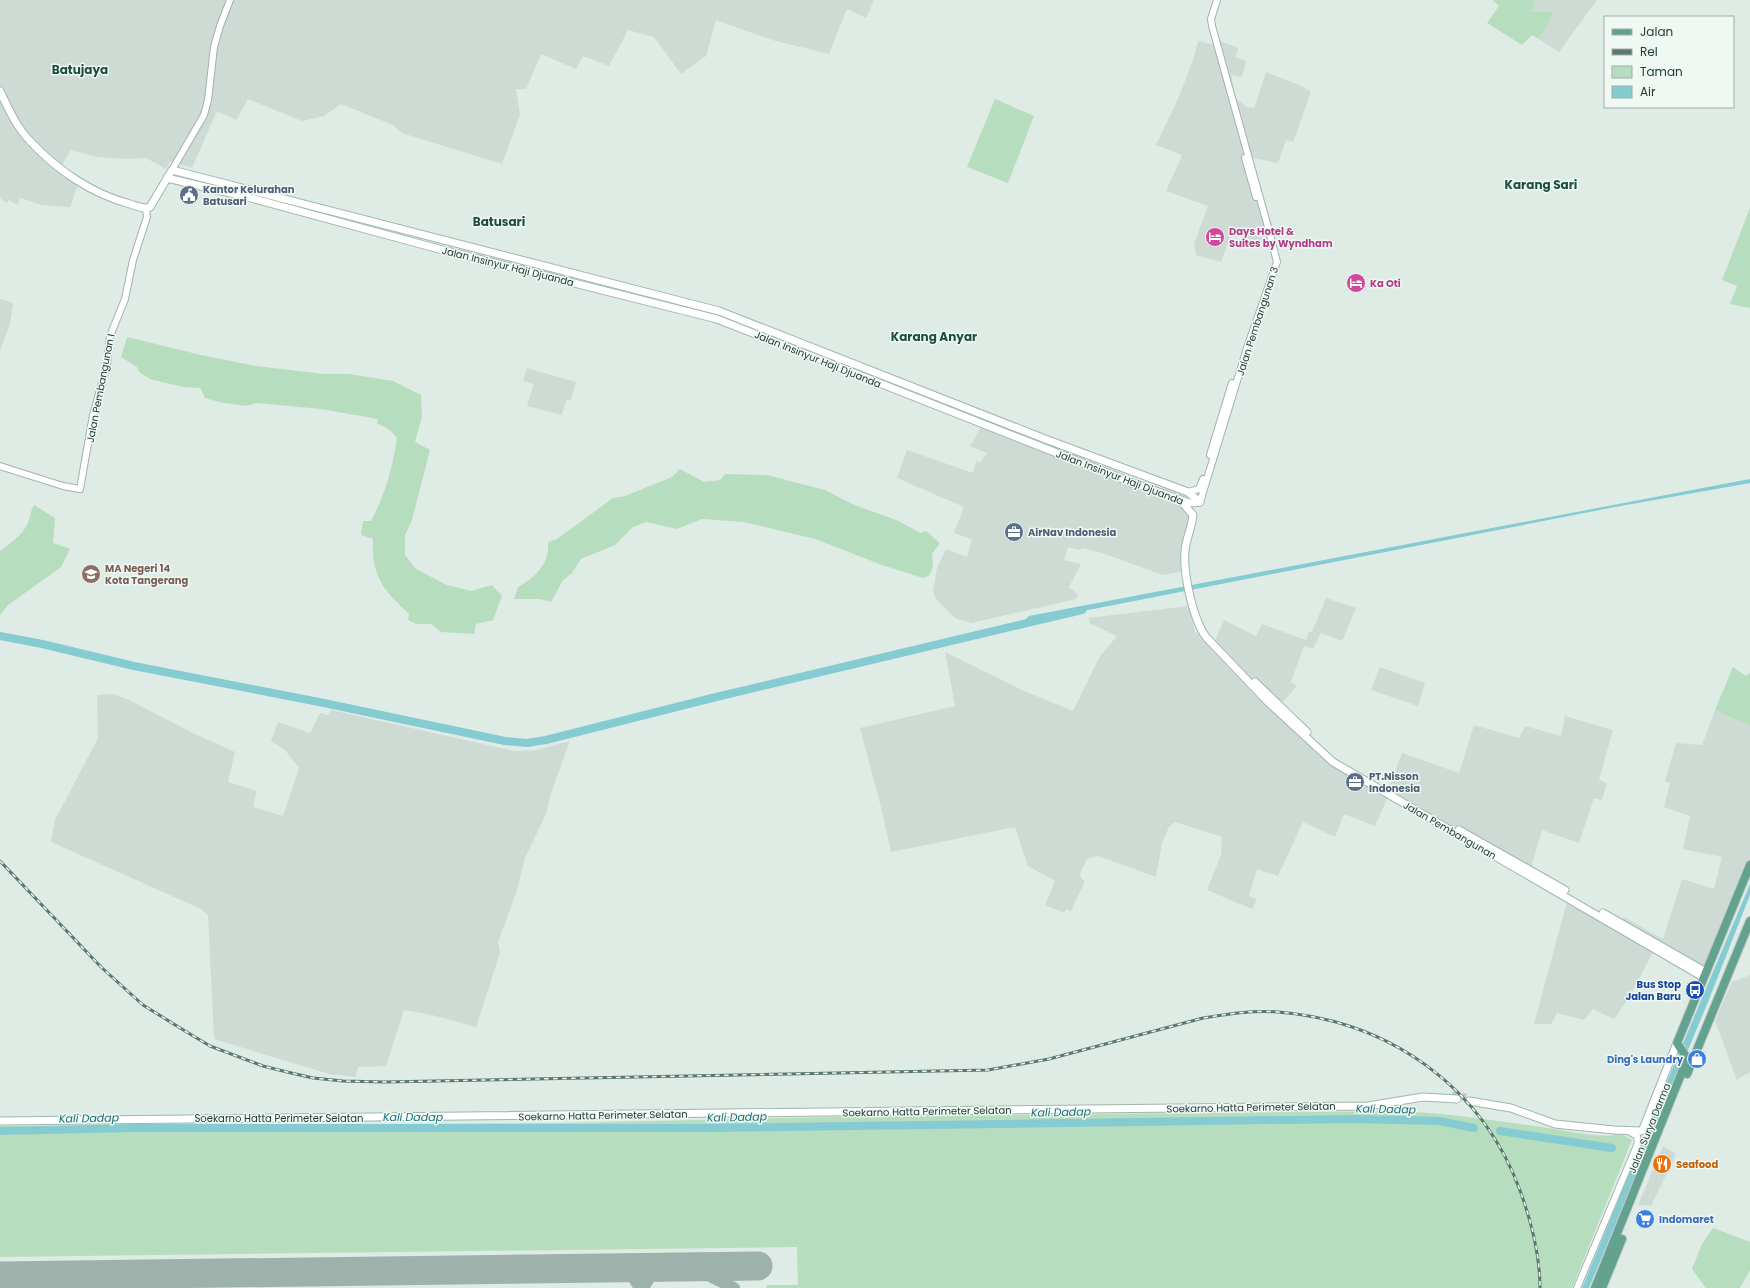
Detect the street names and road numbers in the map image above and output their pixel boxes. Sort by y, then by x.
street label: Jalan Insinyur Haji Djuanda [440,243,575,290]
street label: Jalan Pembangunan 3 [1233,265,1282,378]
street label: Jalan Insinyur Haji Djuanda [752,327,884,392]
street label: Jalan Pembangunan I [83,332,118,444]
street label: Jalan Insinyur Haji Djuanda [1054,446,1186,509]
street label: Jalan Pembangunan [1400,798,1499,863]
street label: Jalan Surya Darma [1625,1081,1674,1176]
street label: Soekarno Hatta Perimeter Selatan [1166,1099,1336,1116]
street label: Soekarno Hatta Perimeter Selatan [842,1103,1012,1120]
street label: Soekarno Hatta Perimeter Selatan [518,1107,688,1124]
street label: Soekarno Hatta Perimeter Selatan [195,1111,363,1126]

